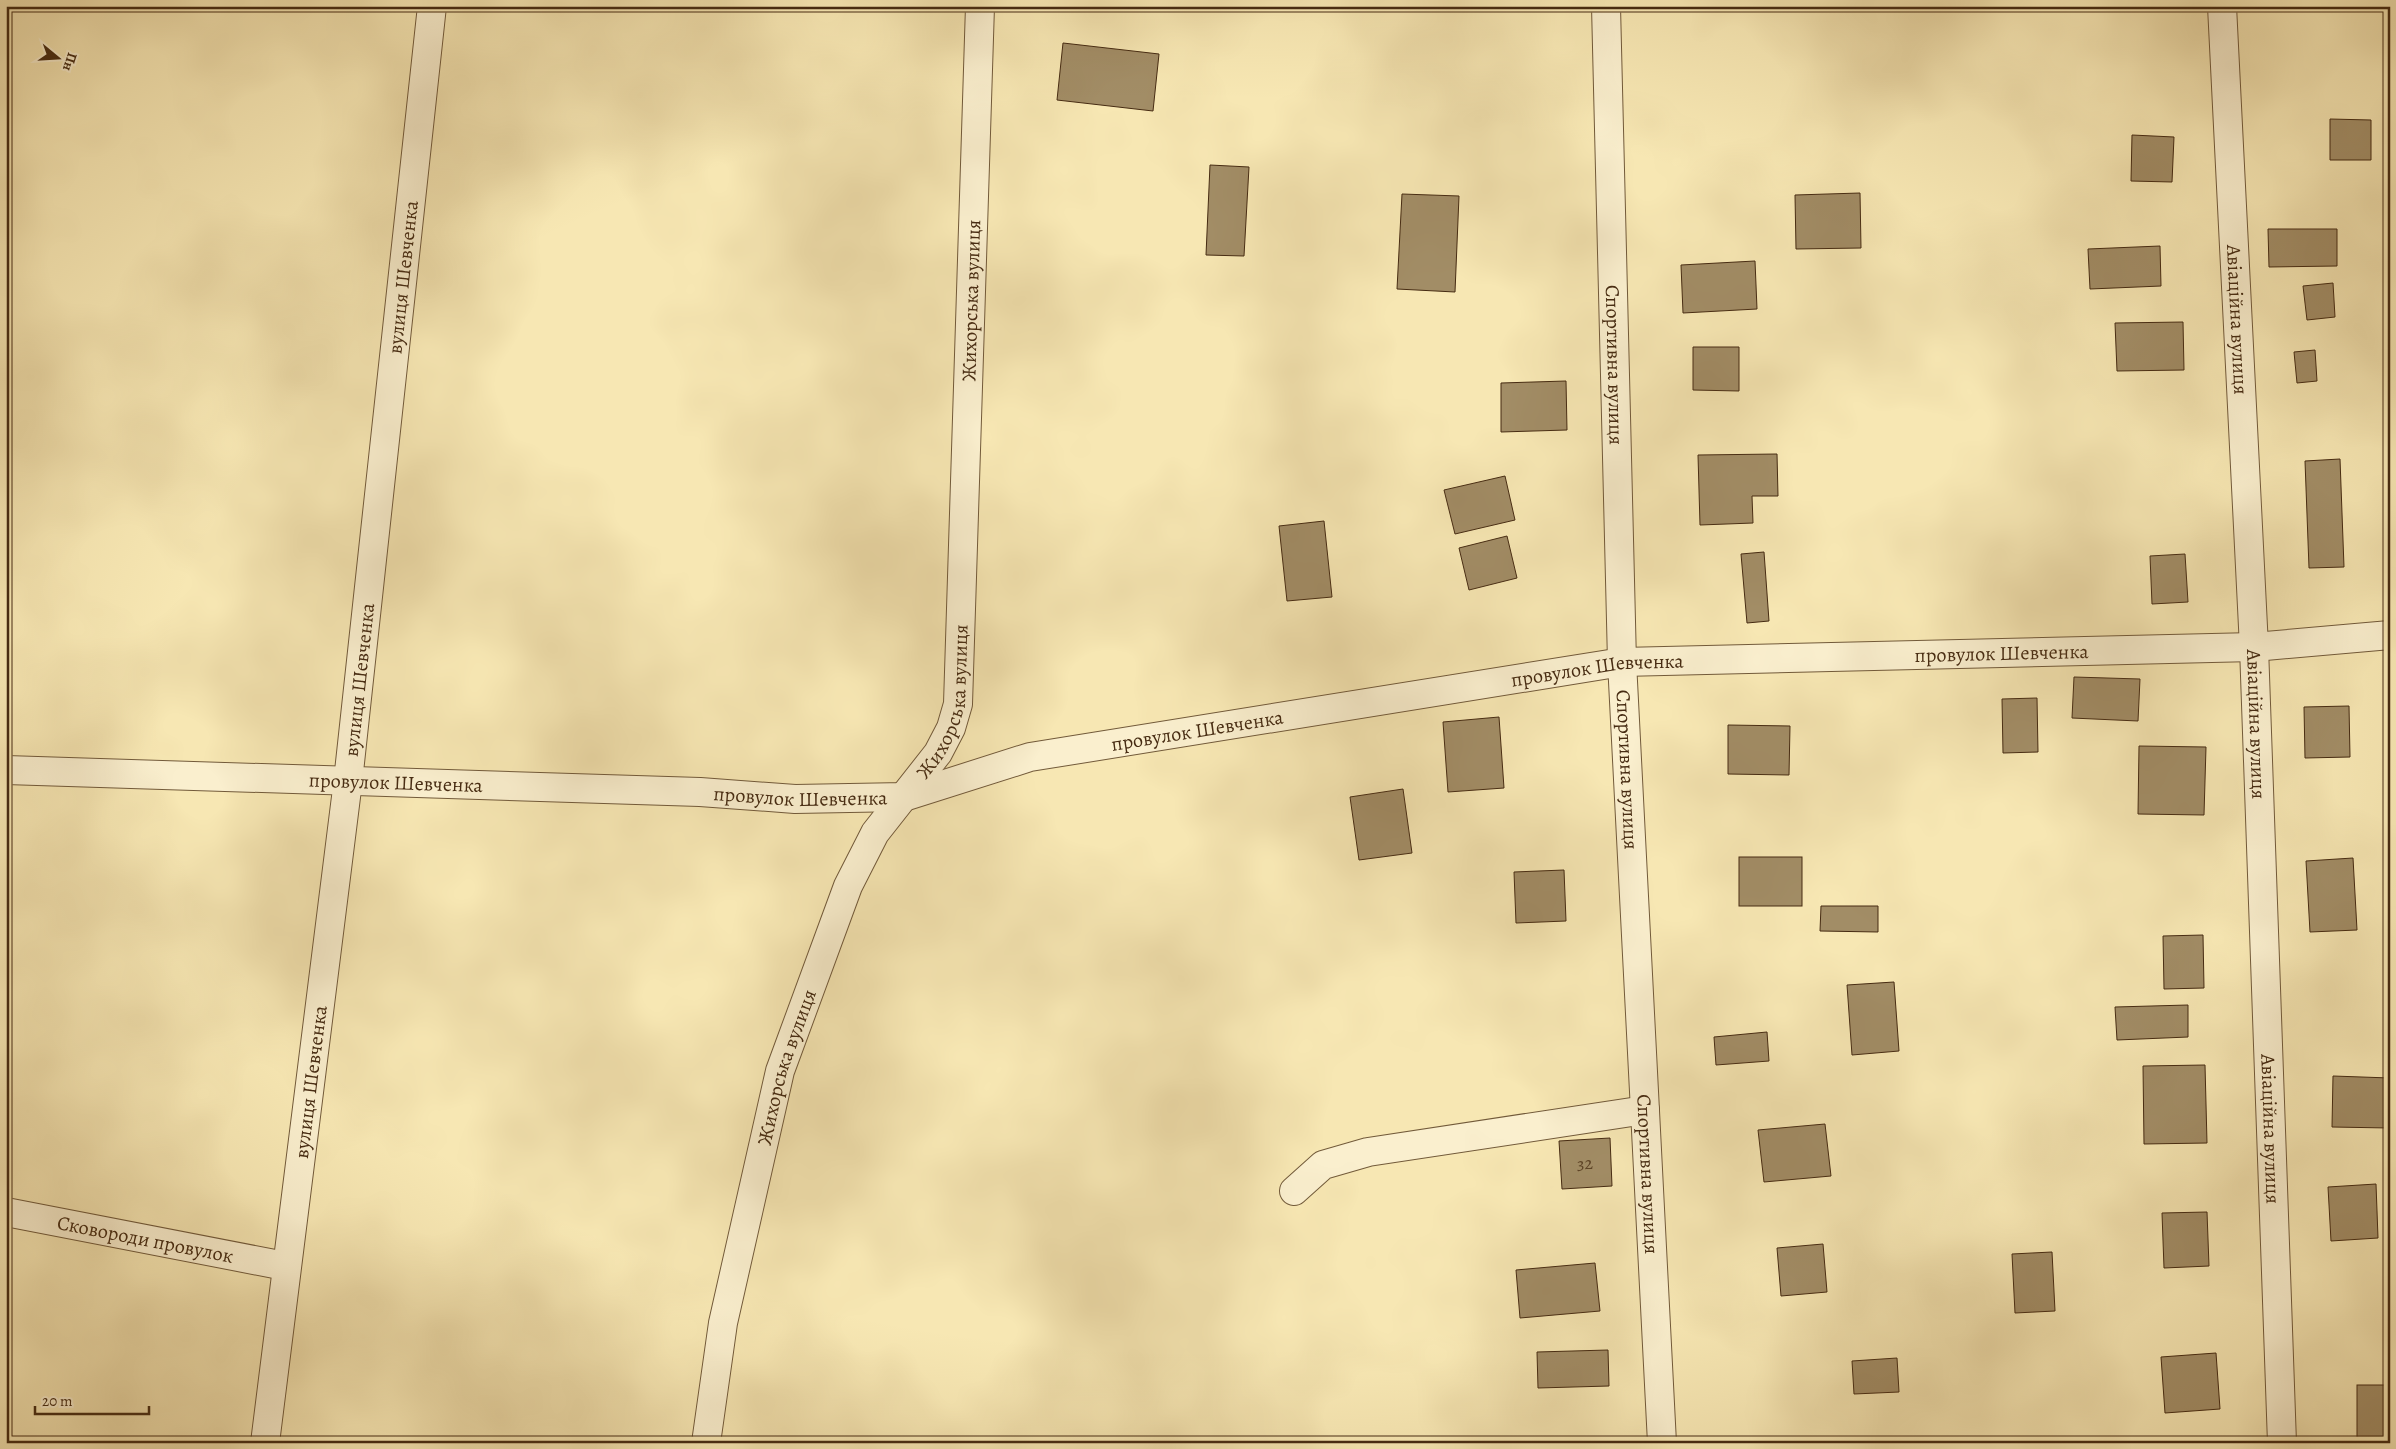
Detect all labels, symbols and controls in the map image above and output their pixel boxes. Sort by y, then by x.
north arrow [32,32,82,82]
text: Пн [58,50,82,74]
street label: вулиця Шевченка [381,198,425,355]
street label: Жихорська вулиця [955,219,987,382]
street label: Авіаційна вулиця [2220,243,2254,395]
street label: Спортивна вулиця [1599,285,1630,445]
street label: вулиця Шевченка [338,601,381,758]
street label: Жихорська вулиця [910,624,975,784]
street label: провулок Шевченка [1914,638,2090,669]
street label: провулок Шевченка [1509,648,1685,694]
street label: Авіаційна вулиця [2240,648,2272,800]
street label: Спортивна вулиця [1609,689,1645,850]
street label: провулок Шевченка [1109,703,1286,758]
street label: провулок Шевченка [308,767,484,799]
street label: провулок Шевченка [713,780,888,813]
street label: Жихорська вулиця [751,986,823,1148]
street label: вулиця Шевченка [288,1003,334,1160]
street label: Авіаційна вулиця [2254,1052,2287,1204]
street label: Спортивна вулиця [1630,1093,1665,1255]
house number: 32 [1577,1151,1593,1175]
street label: Сковороди провулок [55,1209,236,1270]
scale bar [35,1384,149,1416]
text: 20 m [42,1391,73,1411]

